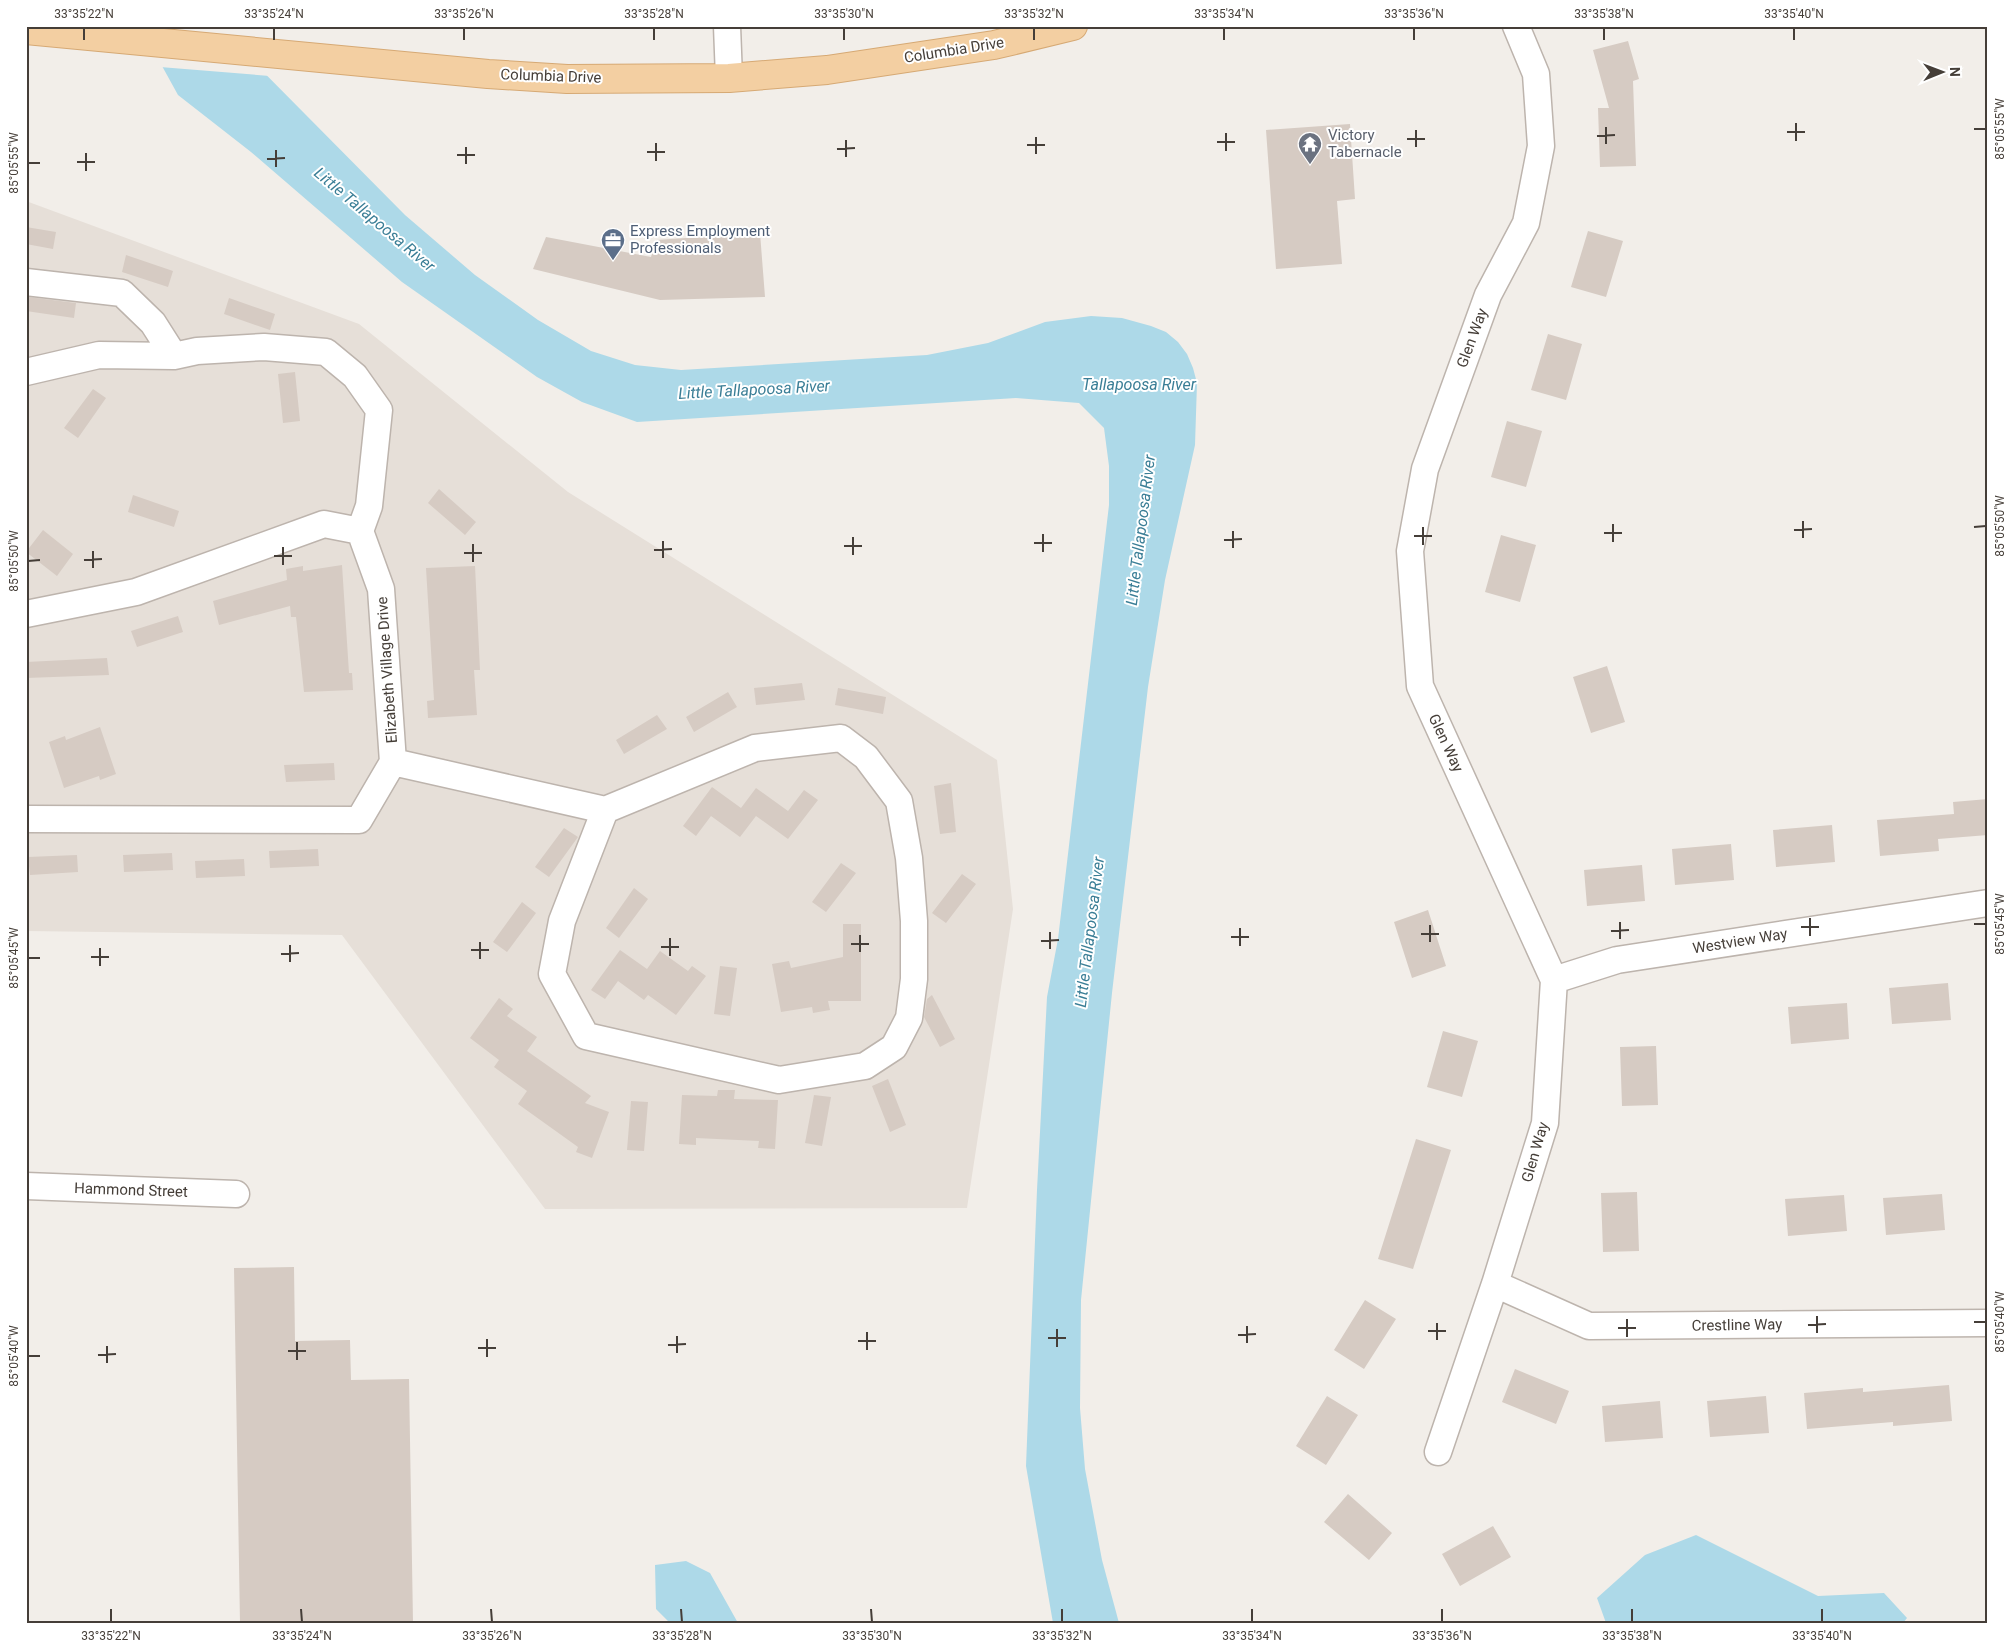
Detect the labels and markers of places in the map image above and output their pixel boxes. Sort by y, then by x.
place label: Victory Tabernacle [1328,126,1402,161]
temple icon: Victory Tabernacle [1297,131,1323,165]
place label: Express Employment Professionals [630,222,770,257]
office icon: Express Employment Professionals [600,227,626,261]

